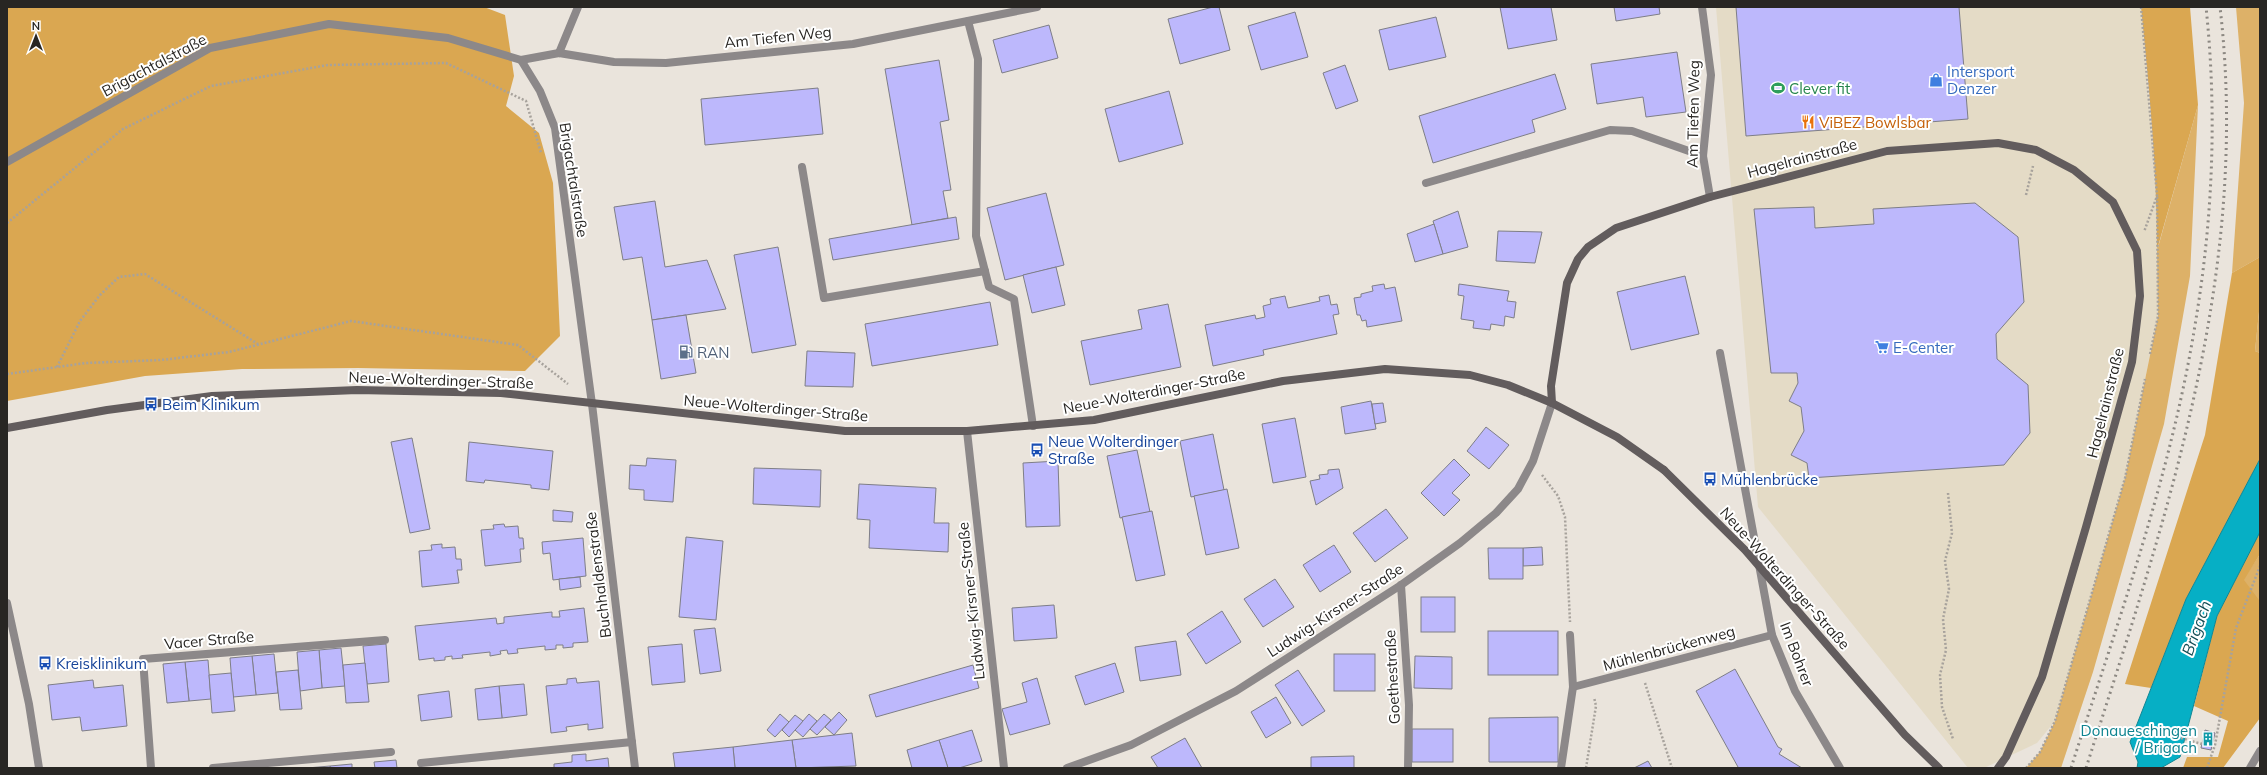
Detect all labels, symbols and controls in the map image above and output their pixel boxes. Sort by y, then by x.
north arrow [16,16,56,56]
text: N [32,19,40,33]
street label: Am Tiefen Weg [723,22,833,52]
street label: Brigachtalstraße [98,29,210,101]
street label: Am Tiefen Weg [1683,60,1703,168]
place label: Intersport Denzer [1947,62,2014,98]
shop icon: Intersport Denzer [1928,72,1944,88]
place label: Clever fit [1789,79,1850,98]
sports icon: Clever fit [1770,80,1786,96]
place label: ViBEZ Bowlsbar [1819,113,1932,132]
restaurant icon: ViBEZ Bowlsbar [1800,114,1816,130]
street label: Brigachtalstraße [556,121,592,239]
street label: Hagelrainstraße [1745,134,1859,182]
place label: E-Center [1893,338,1954,357]
supermarket icon: E-Center [1874,339,1890,355]
place label: RAN [697,343,729,362]
fuel station icon: RAN [678,344,694,360]
street label: Hagelrainstraße [2082,346,2128,460]
street label: Neue-Wolterdinger-Straße [1061,364,1247,418]
street label: Neue-Wolterdinger-Straße [348,367,534,393]
street label: Neue-Wolterdinger-Straße [683,390,869,426]
place label: Beim Klinikum [162,395,260,414]
bus stop icon: Beim Klinikum [143,396,159,412]
place label: Neue Wolterdinger Straße [1048,432,1179,468]
bus stop icon: Neue Wolterdinger Straße [1029,442,1045,458]
place label: Mühlenbrücke [1721,470,1818,489]
bus stop icon: Mühlenbrücke [1702,471,1718,487]
street label: Neue-Wolterdinger-Straße [1716,503,1854,653]
street label: Buchhaldenstraße [581,511,615,639]
street label: Ludwig-Kirsner-Straße [953,521,989,681]
street label: Ludwig-Kirsner-Straße [1263,559,1407,661]
water label: Brigach [2177,598,2215,658]
street label: Im Bohrer [1776,619,1818,689]
street label: Mühlenbrückenweg [1601,621,1737,675]
street label: Vacer Straße [163,627,255,653]
street label: Goethestraße [1380,629,1404,725]
place label: Kreisklinikum [56,654,147,673]
bus stop icon: Kreisklinikum [37,655,53,671]
place label: Donaueschingen / Brigach [2081,721,2197,757]
building icon: Donaueschingen / Brigach [2200,731,2216,747]

